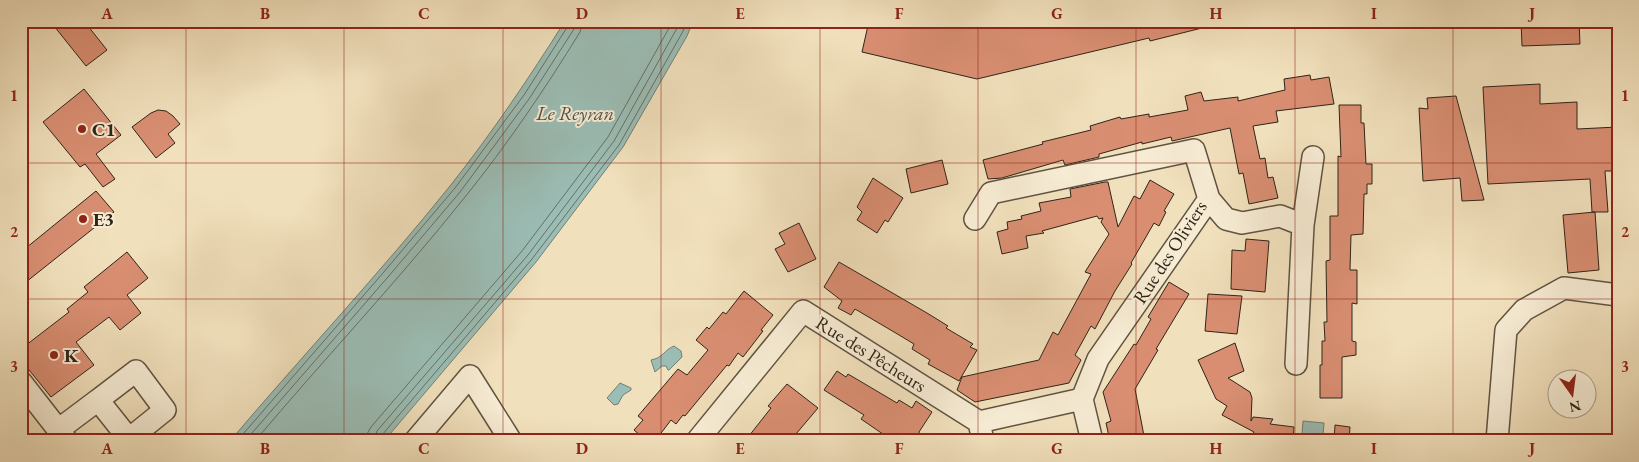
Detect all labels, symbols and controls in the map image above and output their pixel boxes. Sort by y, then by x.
text: A [100,3,113,24]
text: B [260,3,270,24]
text: C [418,3,430,24]
text: D [576,3,588,24]
text: E [735,3,745,24]
text: F [895,3,904,24]
text: G [1051,3,1063,24]
text: H [1210,3,1223,24]
text: I [1371,3,1377,24]
text: J [1527,3,1535,24]
text: 1 [10,85,18,106]
text: 1 [1621,85,1629,106]
water label: Le Reyran [535,100,614,126]
place label: C1 [92,117,116,142]
marker: C1 [76,123,88,135]
street label: Rue des Oliviers [1127,196,1213,308]
place label: E3 [93,207,114,232]
marker: E3 [77,213,89,225]
text: 2 [10,221,19,242]
text: 2 [1621,221,1630,242]
street label: Rue des Pêcheurs [811,310,931,398]
place label: K [64,343,79,368]
marker: K [48,349,60,361]
text: 3 [10,356,18,377]
text: 3 [1621,356,1629,377]
north arrow [1546,370,1596,420]
text: N [1567,397,1583,417]
text: A [100,438,113,459]
text: B [260,438,270,459]
text: C [418,438,430,459]
text: D [576,438,588,459]
text: E [735,438,745,459]
text: F [895,438,904,459]
text: G [1051,438,1063,459]
text: H [1210,438,1223,459]
text: I [1371,438,1377,459]
text: J [1527,438,1535,459]

